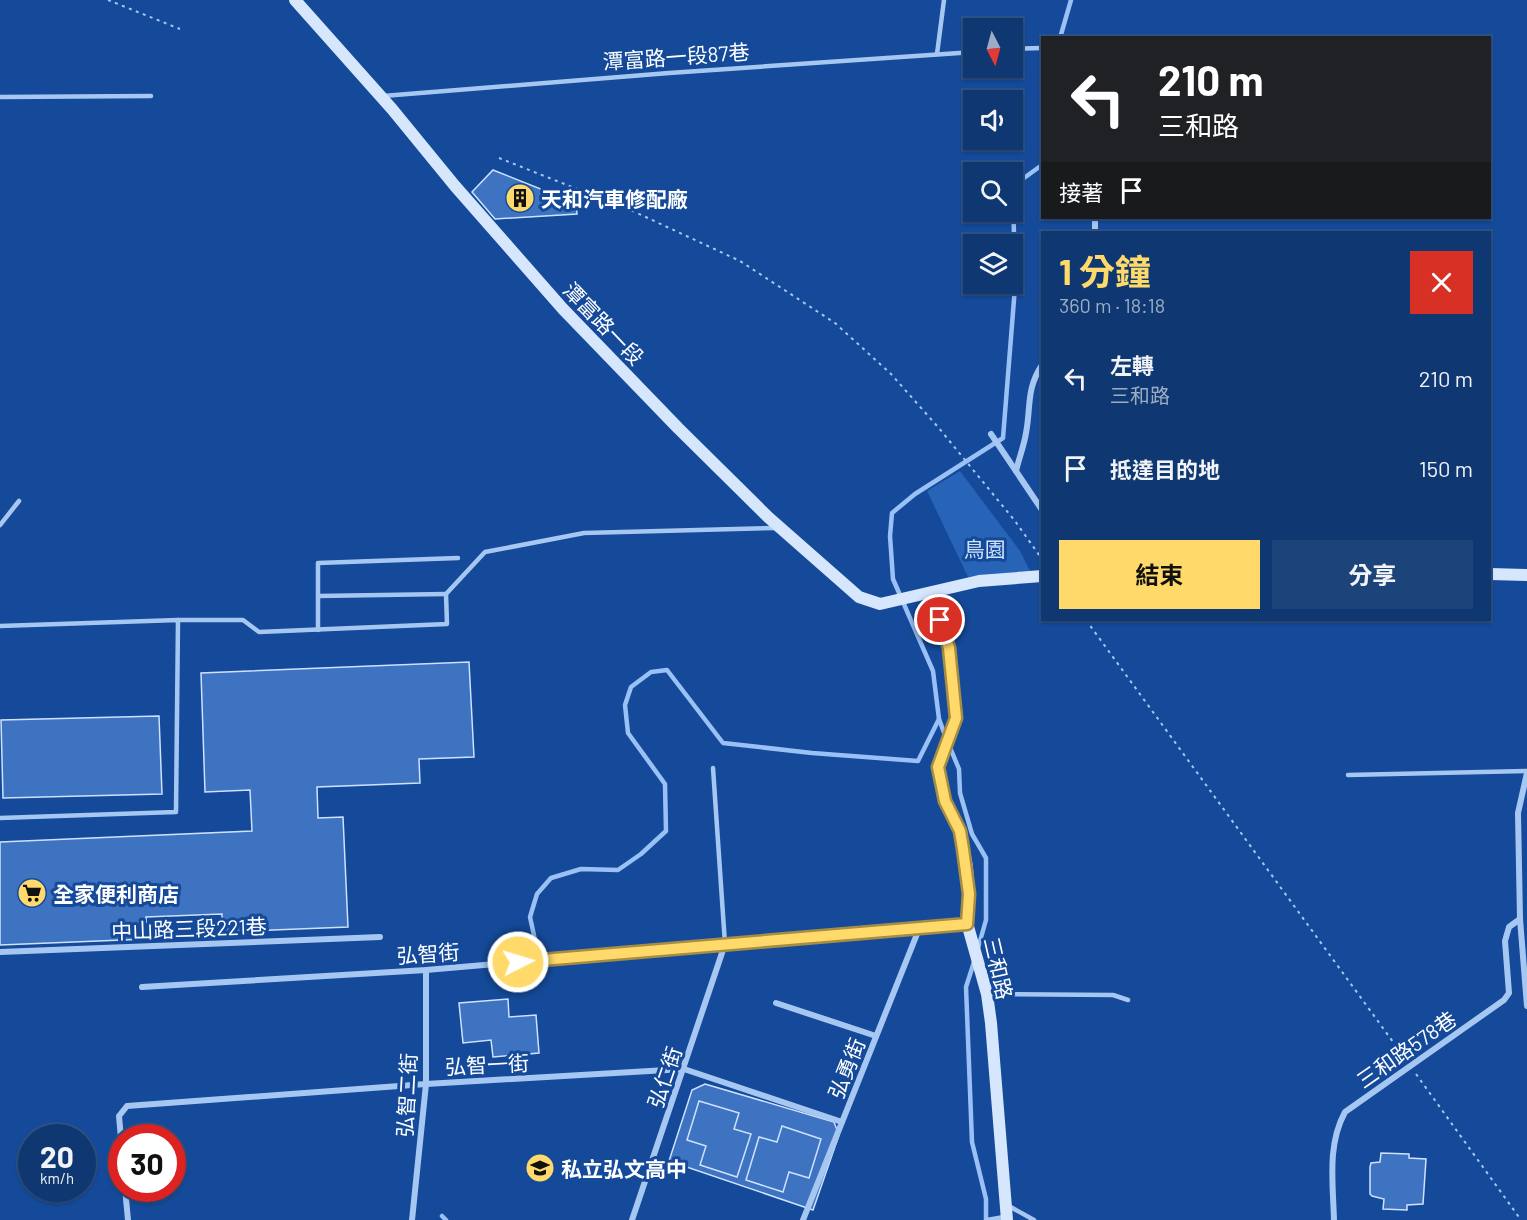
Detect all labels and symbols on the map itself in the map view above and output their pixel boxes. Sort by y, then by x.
north arrow [963,18,1023,78]
street label: 潭富路一段87巷 [602,38,750,74]
building icon: 天和汽車修配廠 [504,182,536,214]
place label: 天和汽車修配廠 [541,186,688,211]
street label: 潭富路一段 [559,277,649,369]
park label: 鳥園 [964,536,1006,561]
pin [914,594,965,645]
supermarket icon: 全家便利商店 [16,877,48,909]
place label: 全家便利商店 [53,881,179,906]
street label: 中山路三段221巷 [111,913,267,943]
position arrow [486,930,550,994]
street label: 三和路 [980,934,1018,1002]
street label: 弘智街 [396,938,460,968]
street label: 三和路578巷 [1351,1006,1461,1092]
street label: 弘勇街 [823,1034,869,1102]
street label: 弘仁街 [642,1043,686,1111]
street label: 弘智一街 [444,1049,530,1079]
street label: 弘智二街 [391,1052,421,1138]
speed limit sign: 30 [108,1124,186,1202]
school or university icon: 私立弘文高中 [524,1152,556,1184]
place label: 私立弘文高中 [561,1156,687,1181]

